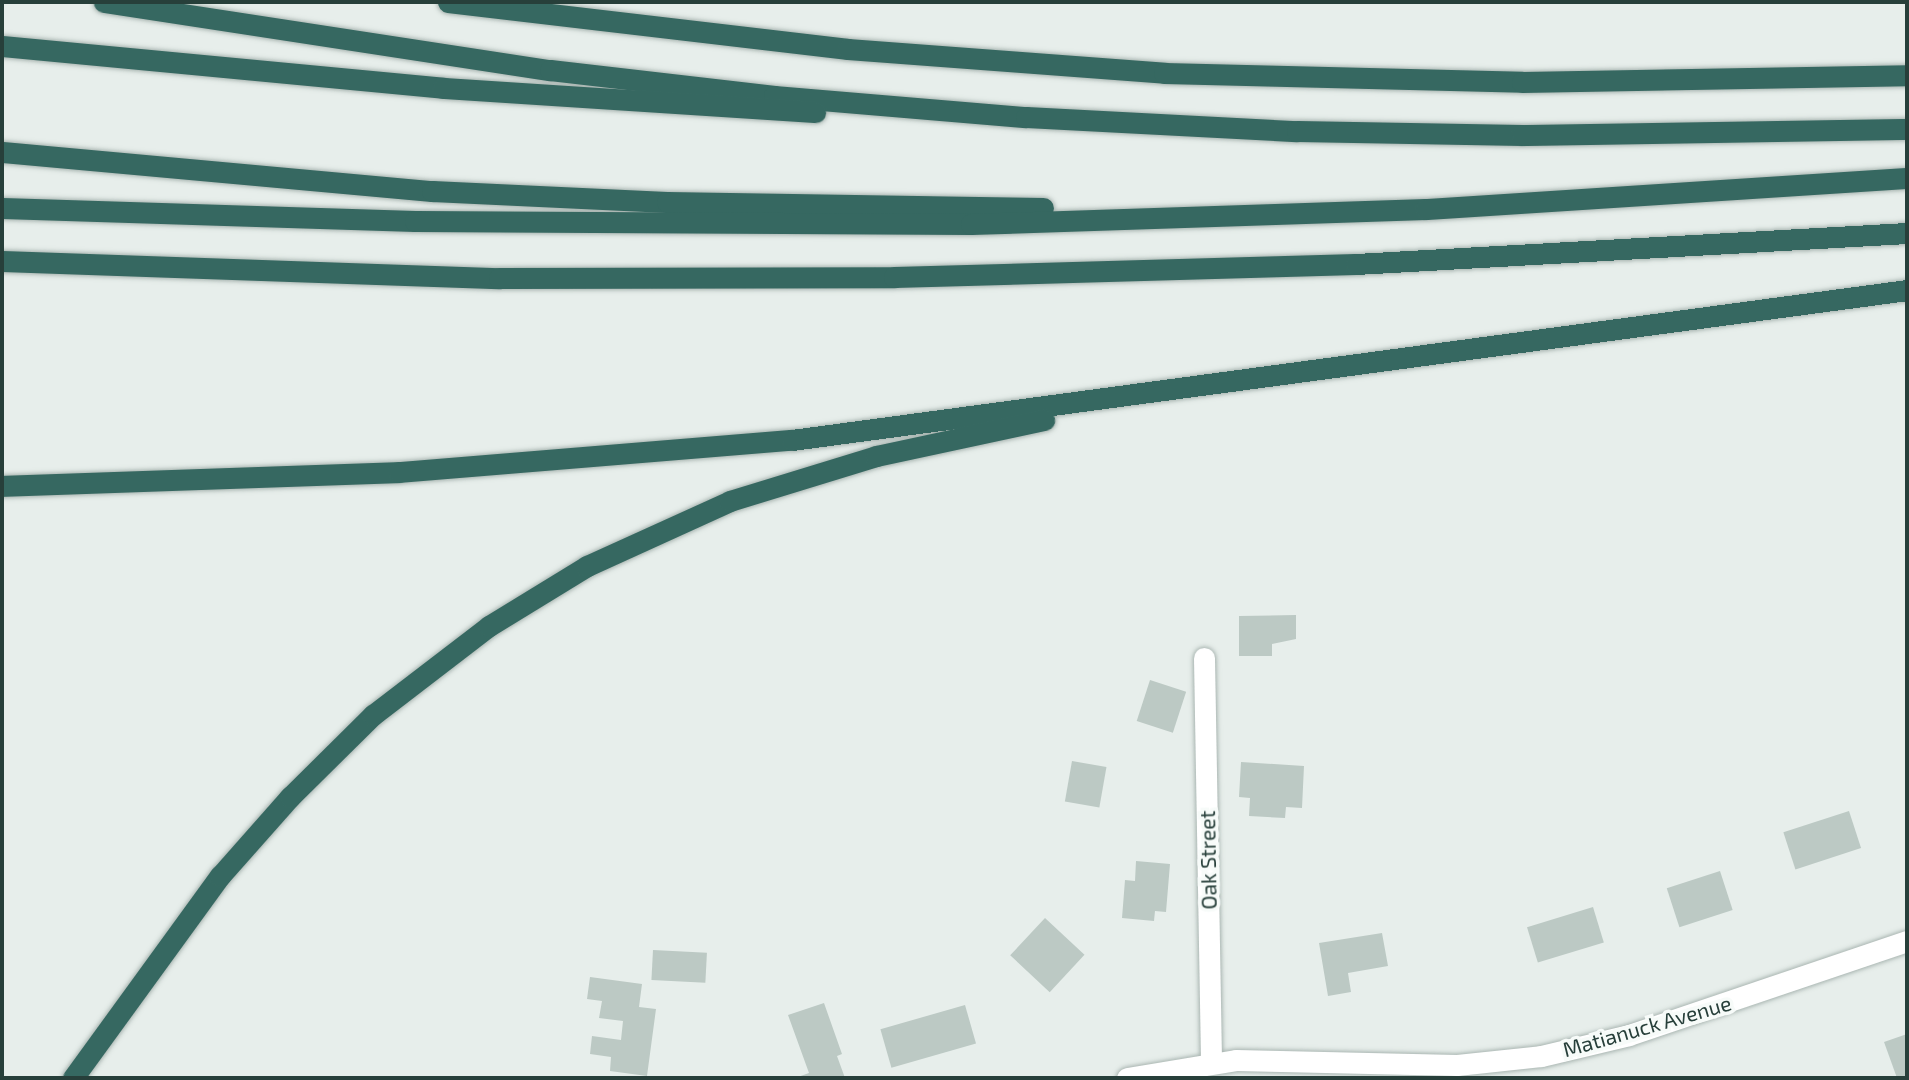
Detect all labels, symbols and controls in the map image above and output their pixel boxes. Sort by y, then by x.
street label: Oak Street [1195,810,1221,910]
street label: Matianuck Avenue [1559,990,1735,1062]

